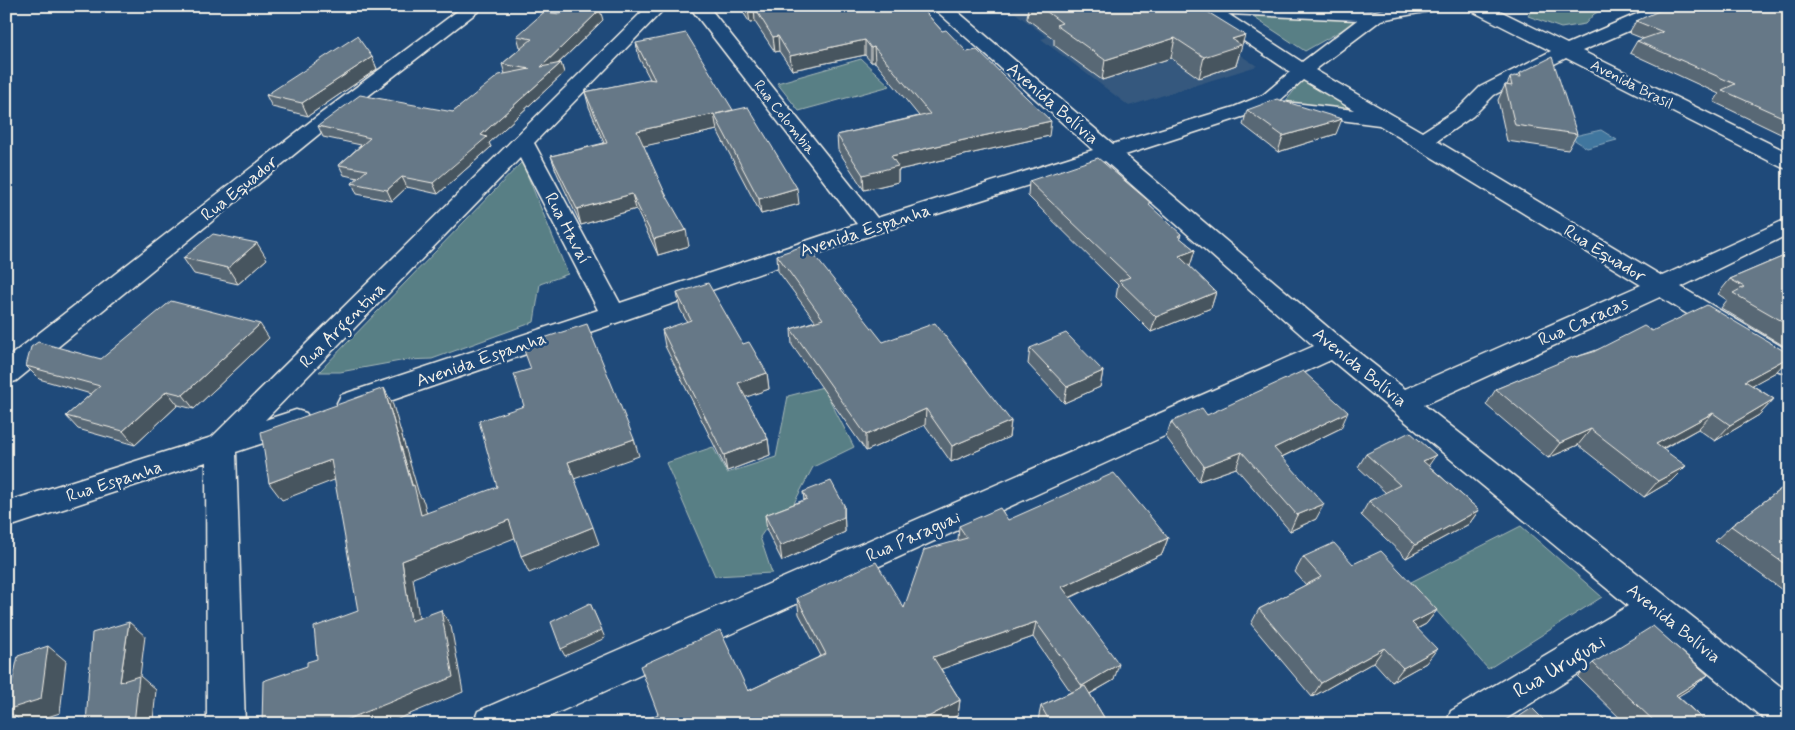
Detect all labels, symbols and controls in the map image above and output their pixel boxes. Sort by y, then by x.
street label: Avenida Brasil [1587,56,1676,114]
street label: Avenida Bolívia [1001,57,1103,150]
street label: Rua Colombia [749,76,820,160]
street label: Rua Equador [196,150,284,227]
street label: Rua Havaí [538,189,596,268]
street label: Avenida Espanha [797,199,934,263]
street label: Rua Equador [1559,219,1651,289]
street label: Rua Argentina [294,277,392,375]
street label: Rua Caracas [1534,291,1632,352]
street label: Avenida Bolívia [1307,322,1411,413]
street label: Avenida Espanha [413,326,550,393]
street label: Rua Espanha [63,455,165,509]
street label: Rua Paraguai [862,505,965,569]
street label: Avenida Bolívia [1621,578,1725,669]
street label: Rua Uruguai [1508,628,1612,707]

